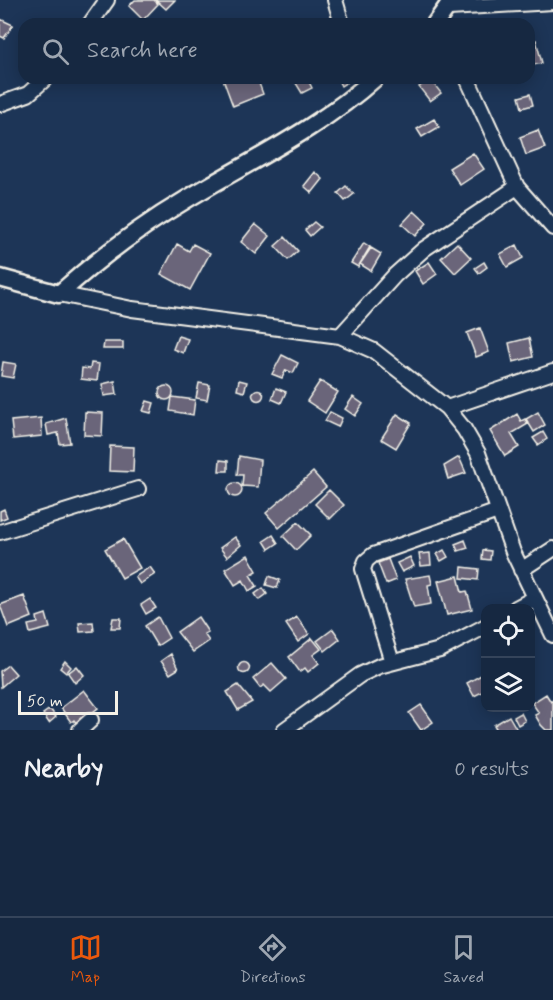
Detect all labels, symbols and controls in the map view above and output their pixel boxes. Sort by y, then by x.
search box [18,18,535,84]
icon: search [39,35,72,68]
text: Search here [87,37,198,65]
map controls [481,604,535,712]
button: locate [481,604,535,658]
button: layers [481,658,535,712]
scale bar [18,688,118,716]
text: 50 m [27,691,63,712]
text: Nearby [24,752,103,786]
text: 0 results [455,756,529,783]
tab: Map [69,931,102,988]
tab: Directions [240,931,306,988]
tab: Saved [444,931,484,988]

